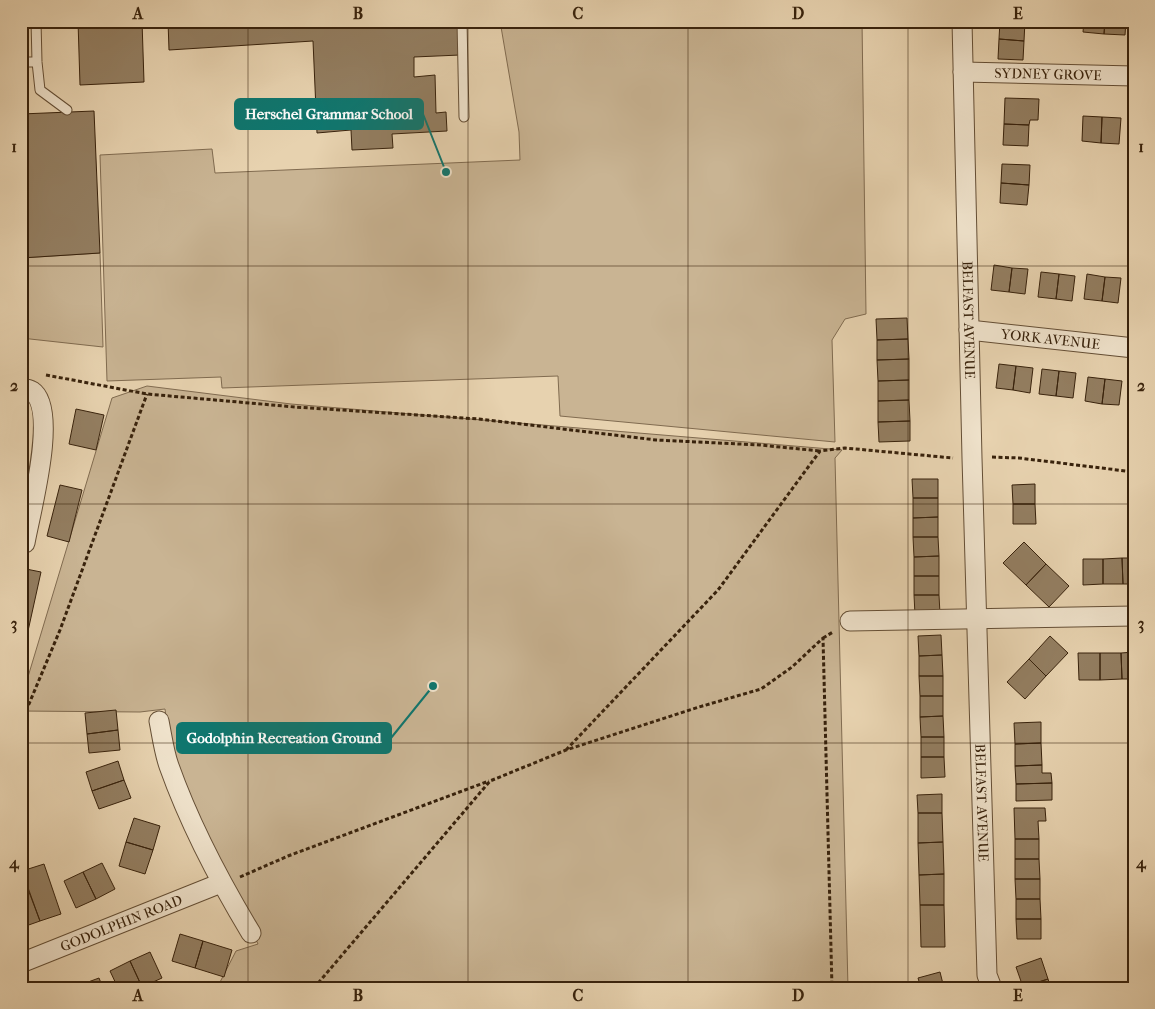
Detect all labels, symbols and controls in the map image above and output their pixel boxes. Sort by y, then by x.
text: A [132,4,144,23]
text: B [353,4,363,23]
text: C [573,4,584,23]
text: D [792,4,804,23]
text: E [1013,4,1023,23]
street label: SYDNEY GROVE [994,64,1102,84]
callout: Herschel Grammar School [235,99,423,129]
text: Herschel Grammar School [245,105,414,123]
text: 1 [11,137,17,156]
text: 1 [1138,137,1144,156]
street label: BELFAST AVENUE [959,261,979,380]
street label: YORK AVENUE [999,325,1101,353]
text: 2 [10,376,18,395]
text: 2 [1137,376,1145,395]
text: 3 [11,614,17,634]
text: 3 [1138,614,1144,634]
callout: Godolphin Recreation Ground [177,723,391,753]
text: Godolphin Recreation Ground [187,729,382,747]
street label: BELFAST AVENUE [972,743,992,862]
text: 4 [8,853,20,873]
text: 4 [1135,853,1147,873]
street label: GODOLPHIN ROAD [58,891,185,955]
text: A [132,986,144,1005]
text: B [353,986,363,1005]
text: C [573,986,584,1005]
text: D [792,986,804,1005]
text: E [1013,986,1023,1005]

